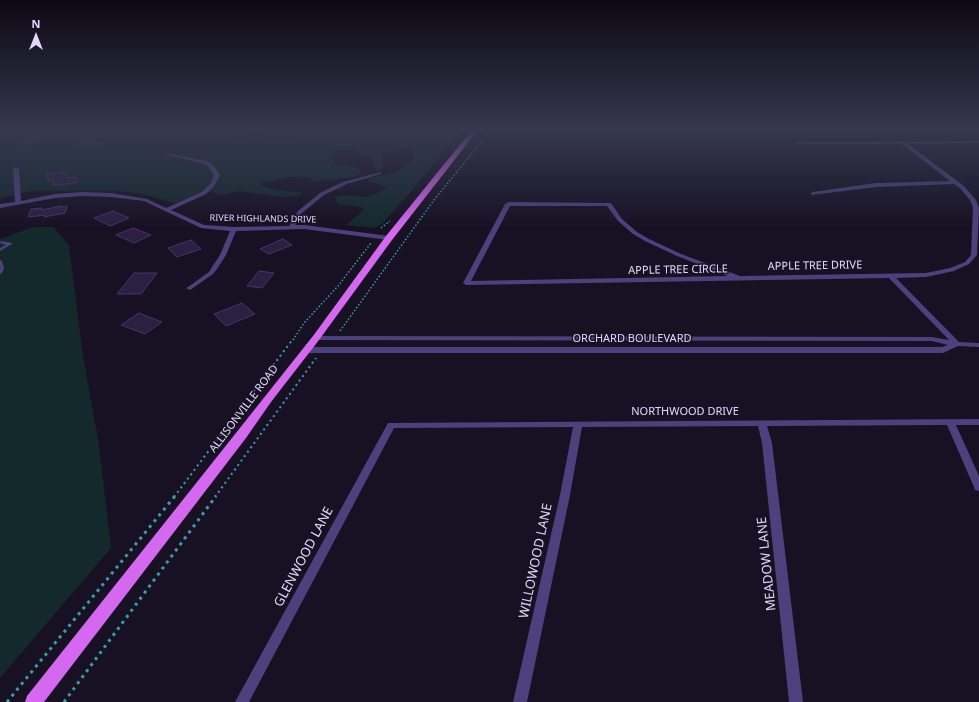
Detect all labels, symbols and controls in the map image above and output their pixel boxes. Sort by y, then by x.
north arrow [16,16,56,56]
text: N [32,16,40,31]
street label: RIVER HIGHLANDS DRIVE [210,213,316,225]
street label: APPLE TREE DRIVE [768,259,862,273]
street label: APPLE TREE CIRCLE [628,263,728,277]
street label: ORCHARD BOULEVARD [572,332,692,346]
street label: ALLISONVILLE ROAD [207,363,281,455]
street label: NORTHWOOD DRIVE [631,405,739,419]
street label: WILLOWOOD LANE [516,502,556,620]
street label: GLENWOOD LANE [271,504,337,610]
street label: MEADOW LANE [754,516,780,612]

